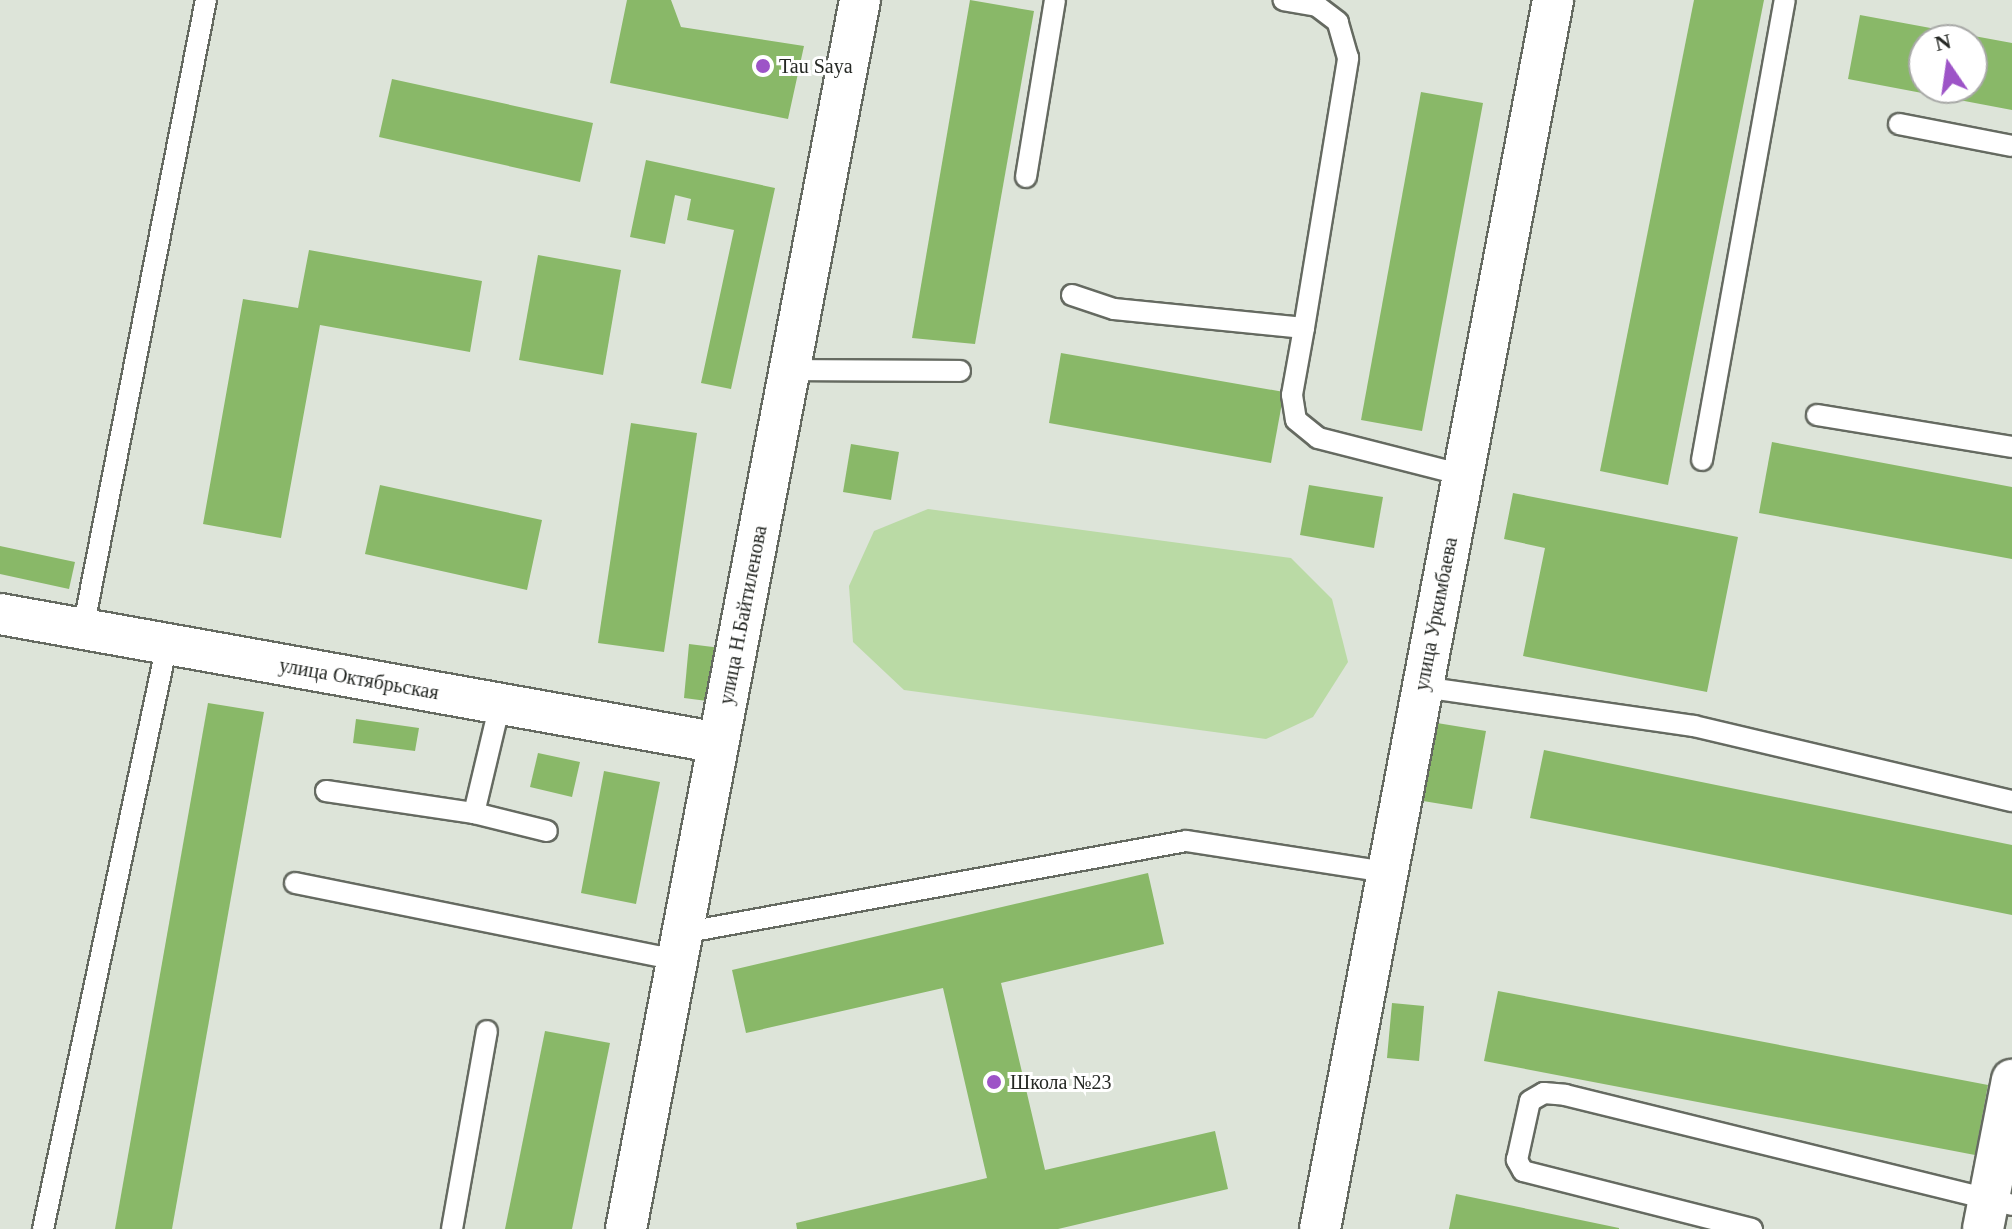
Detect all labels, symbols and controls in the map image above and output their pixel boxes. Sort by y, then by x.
north arrow [1908,24,1988,104]
text: N [1932,28,1953,56]
place label: Tau Saya [779,54,853,78]
marker: Tau Saya [754,57,772,75]
street label: улица Н.Байтиленова [714,523,772,707]
street label: улица Уркимбаева [1409,535,1463,693]
street label: улица Октябрьская [277,653,441,705]
place label: Школа №23 [1010,1070,1112,1094]
marker: Школа №23 [985,1073,1003,1091]

